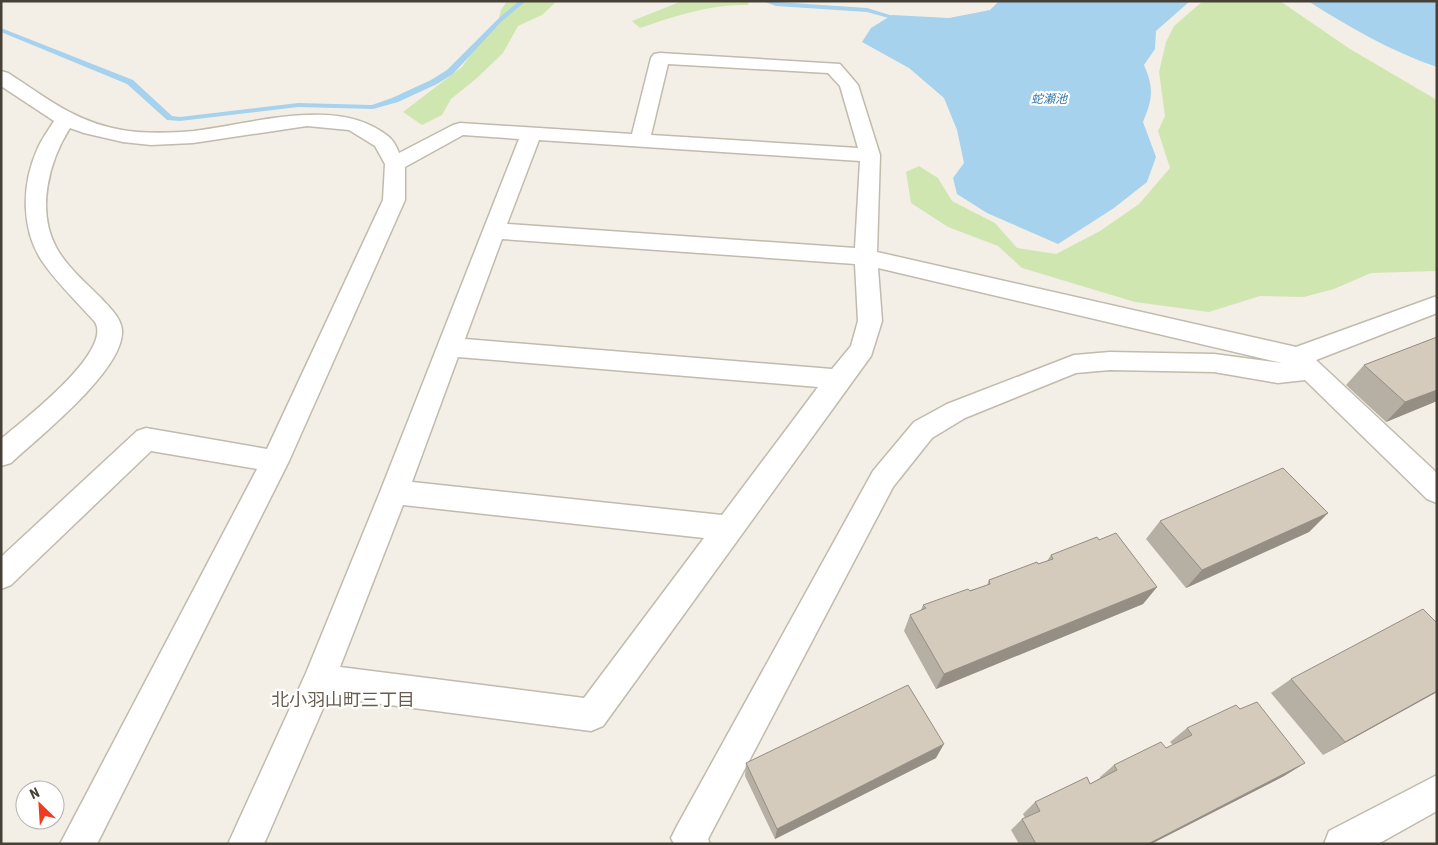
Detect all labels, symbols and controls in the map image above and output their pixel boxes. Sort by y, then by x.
water label: 蛇瀬池 [1031,92,1068,106]
district label: 北小羽山町三丁目 [271,689,415,710]
north arrow [15,780,65,830]
text: N [27,784,42,802]

